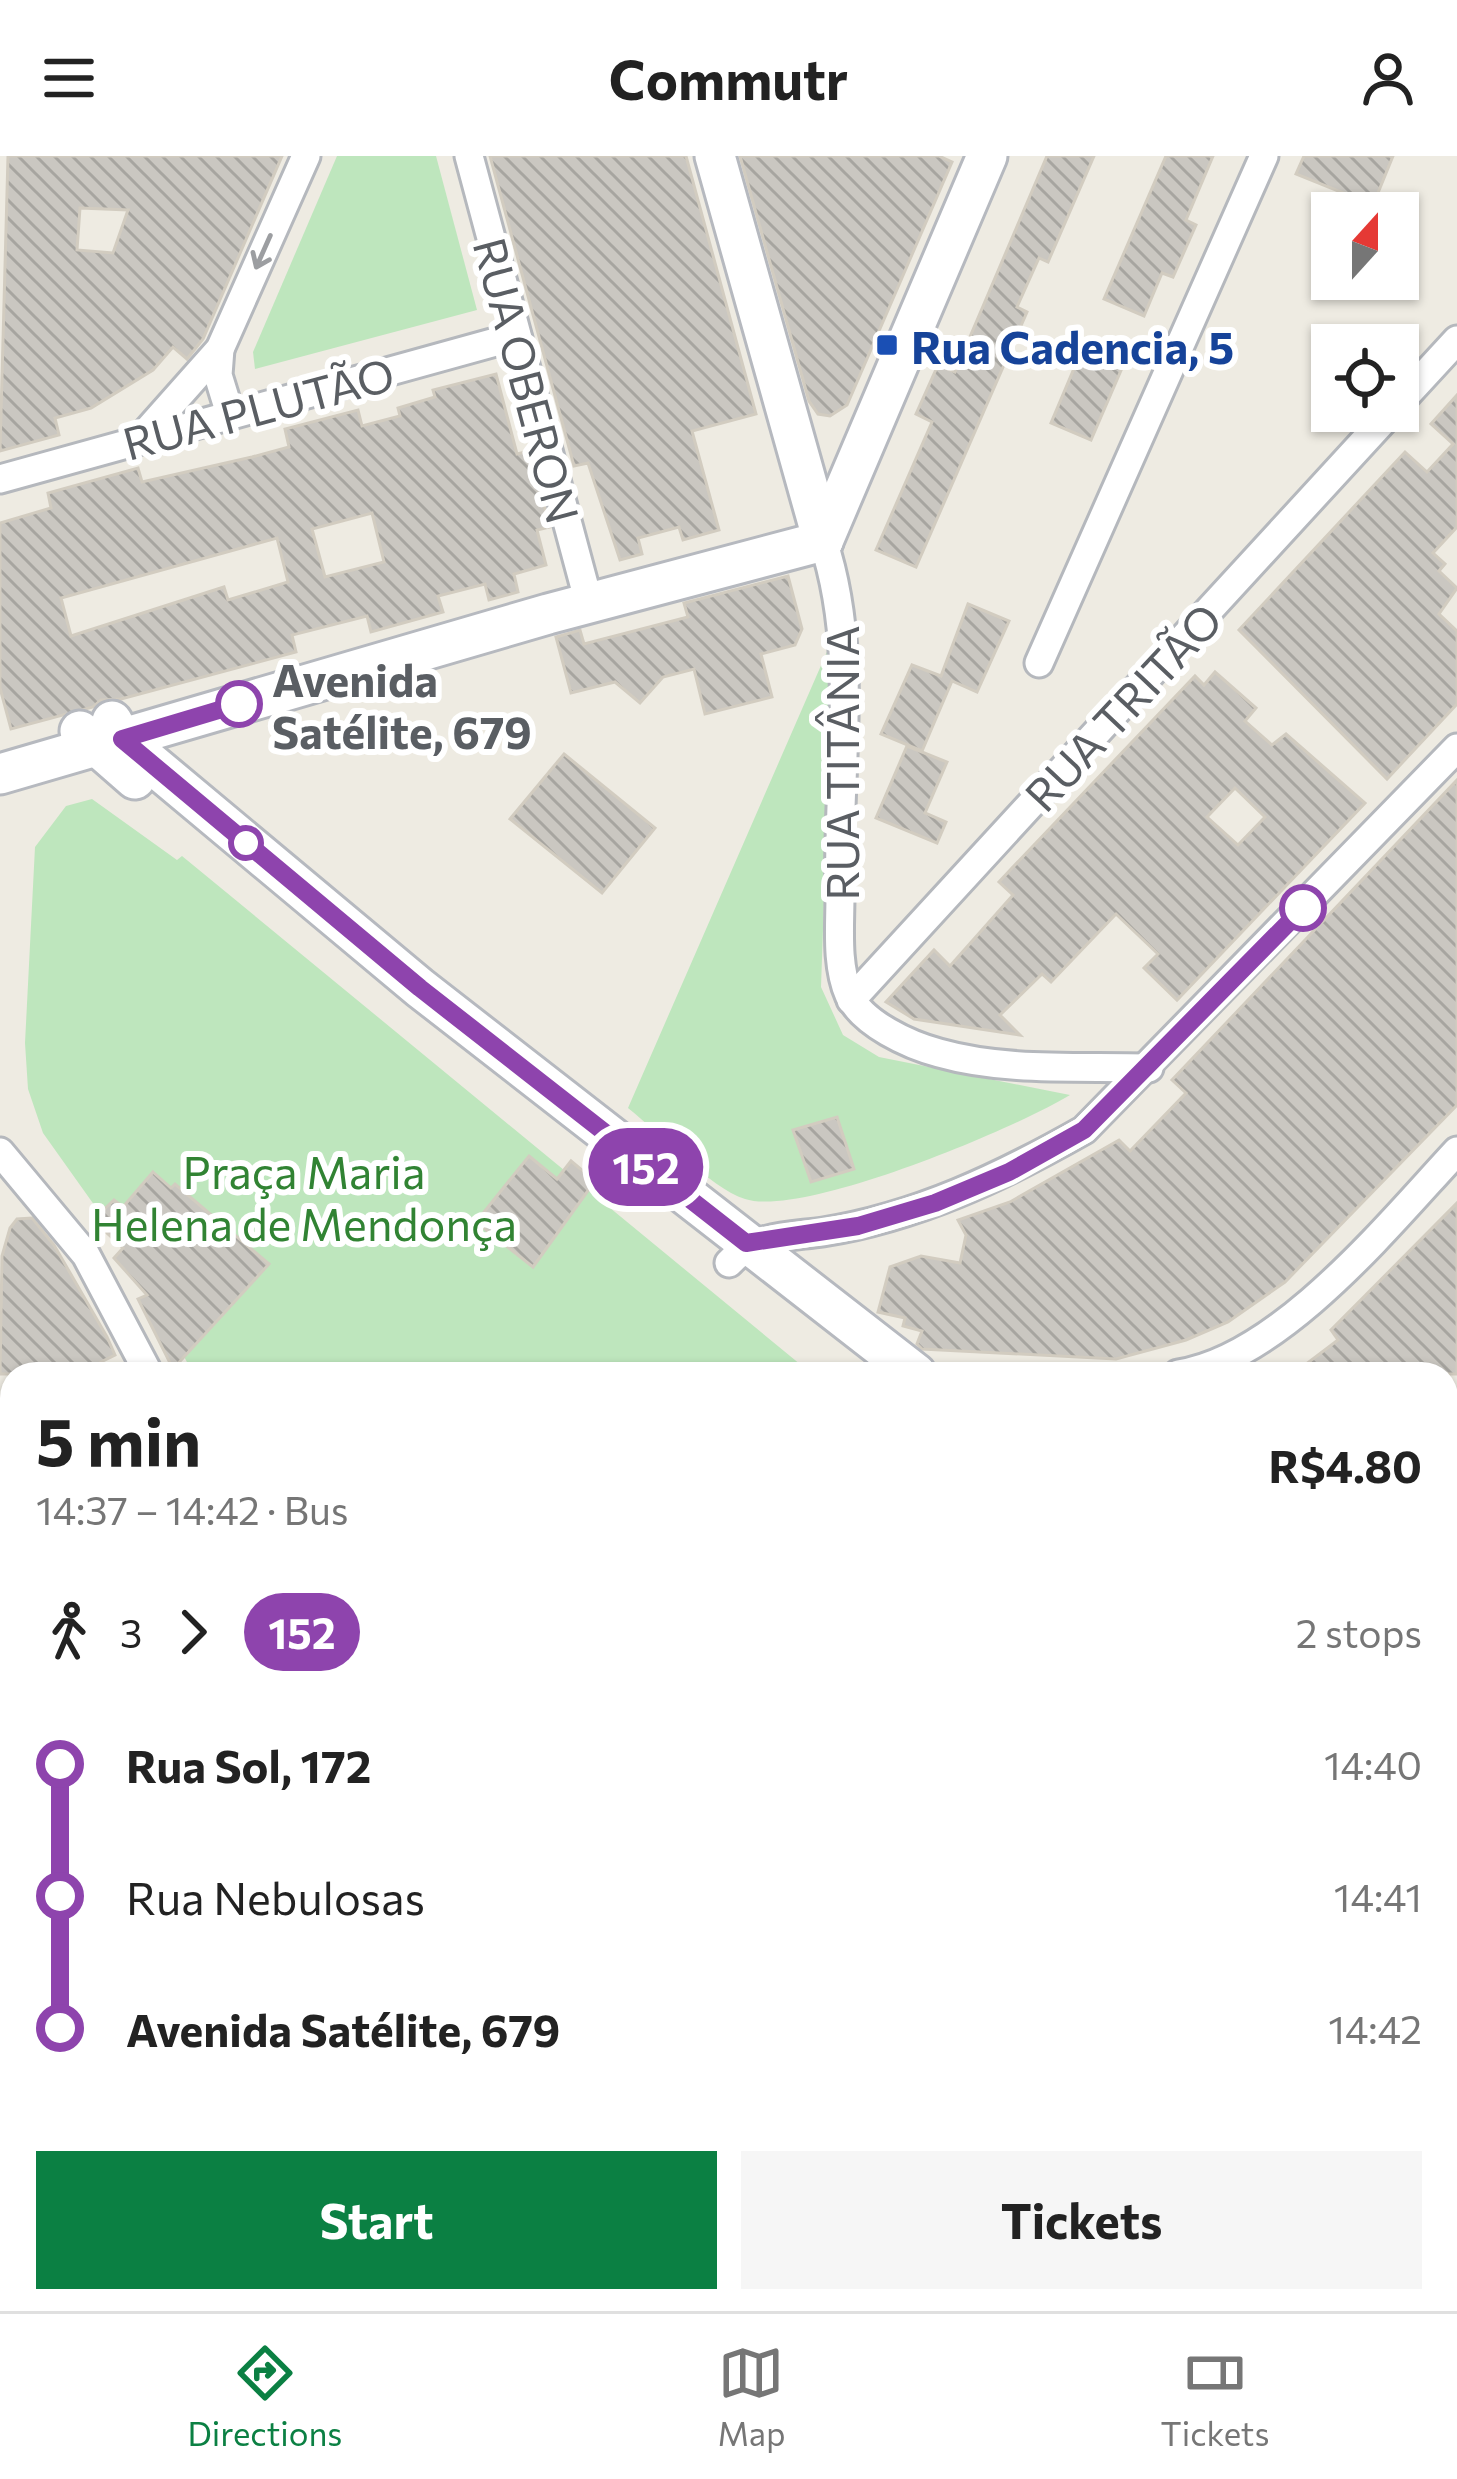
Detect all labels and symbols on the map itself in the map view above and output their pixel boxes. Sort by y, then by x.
north arrow [1311,192,1419,300]
street label: RUA OBERON [464,231,592,529]
one-way arrow [251,233,273,269]
place label: Rua Cadencia, 5 [911,318,1234,373]
marker: Rua Cadencia, 5 [874,332,900,358]
street label: RUA PLUTÃO [116,344,400,470]
street label: RUA TRITÃO [1012,591,1232,821]
street label: RUA TITÂNIA [813,625,868,901]
place label: Avenida Satélite, 679 [272,651,532,758]
marker: Avenida Satélite, 679 [217,682,261,726]
unlabelled marker [230,827,262,859]
unlabelled marker [1281,886,1325,930]
line badge: 152 [577,1128,715,1206]
park label: Praça Maria Helena de Mendonça [91,1143,517,1251]

